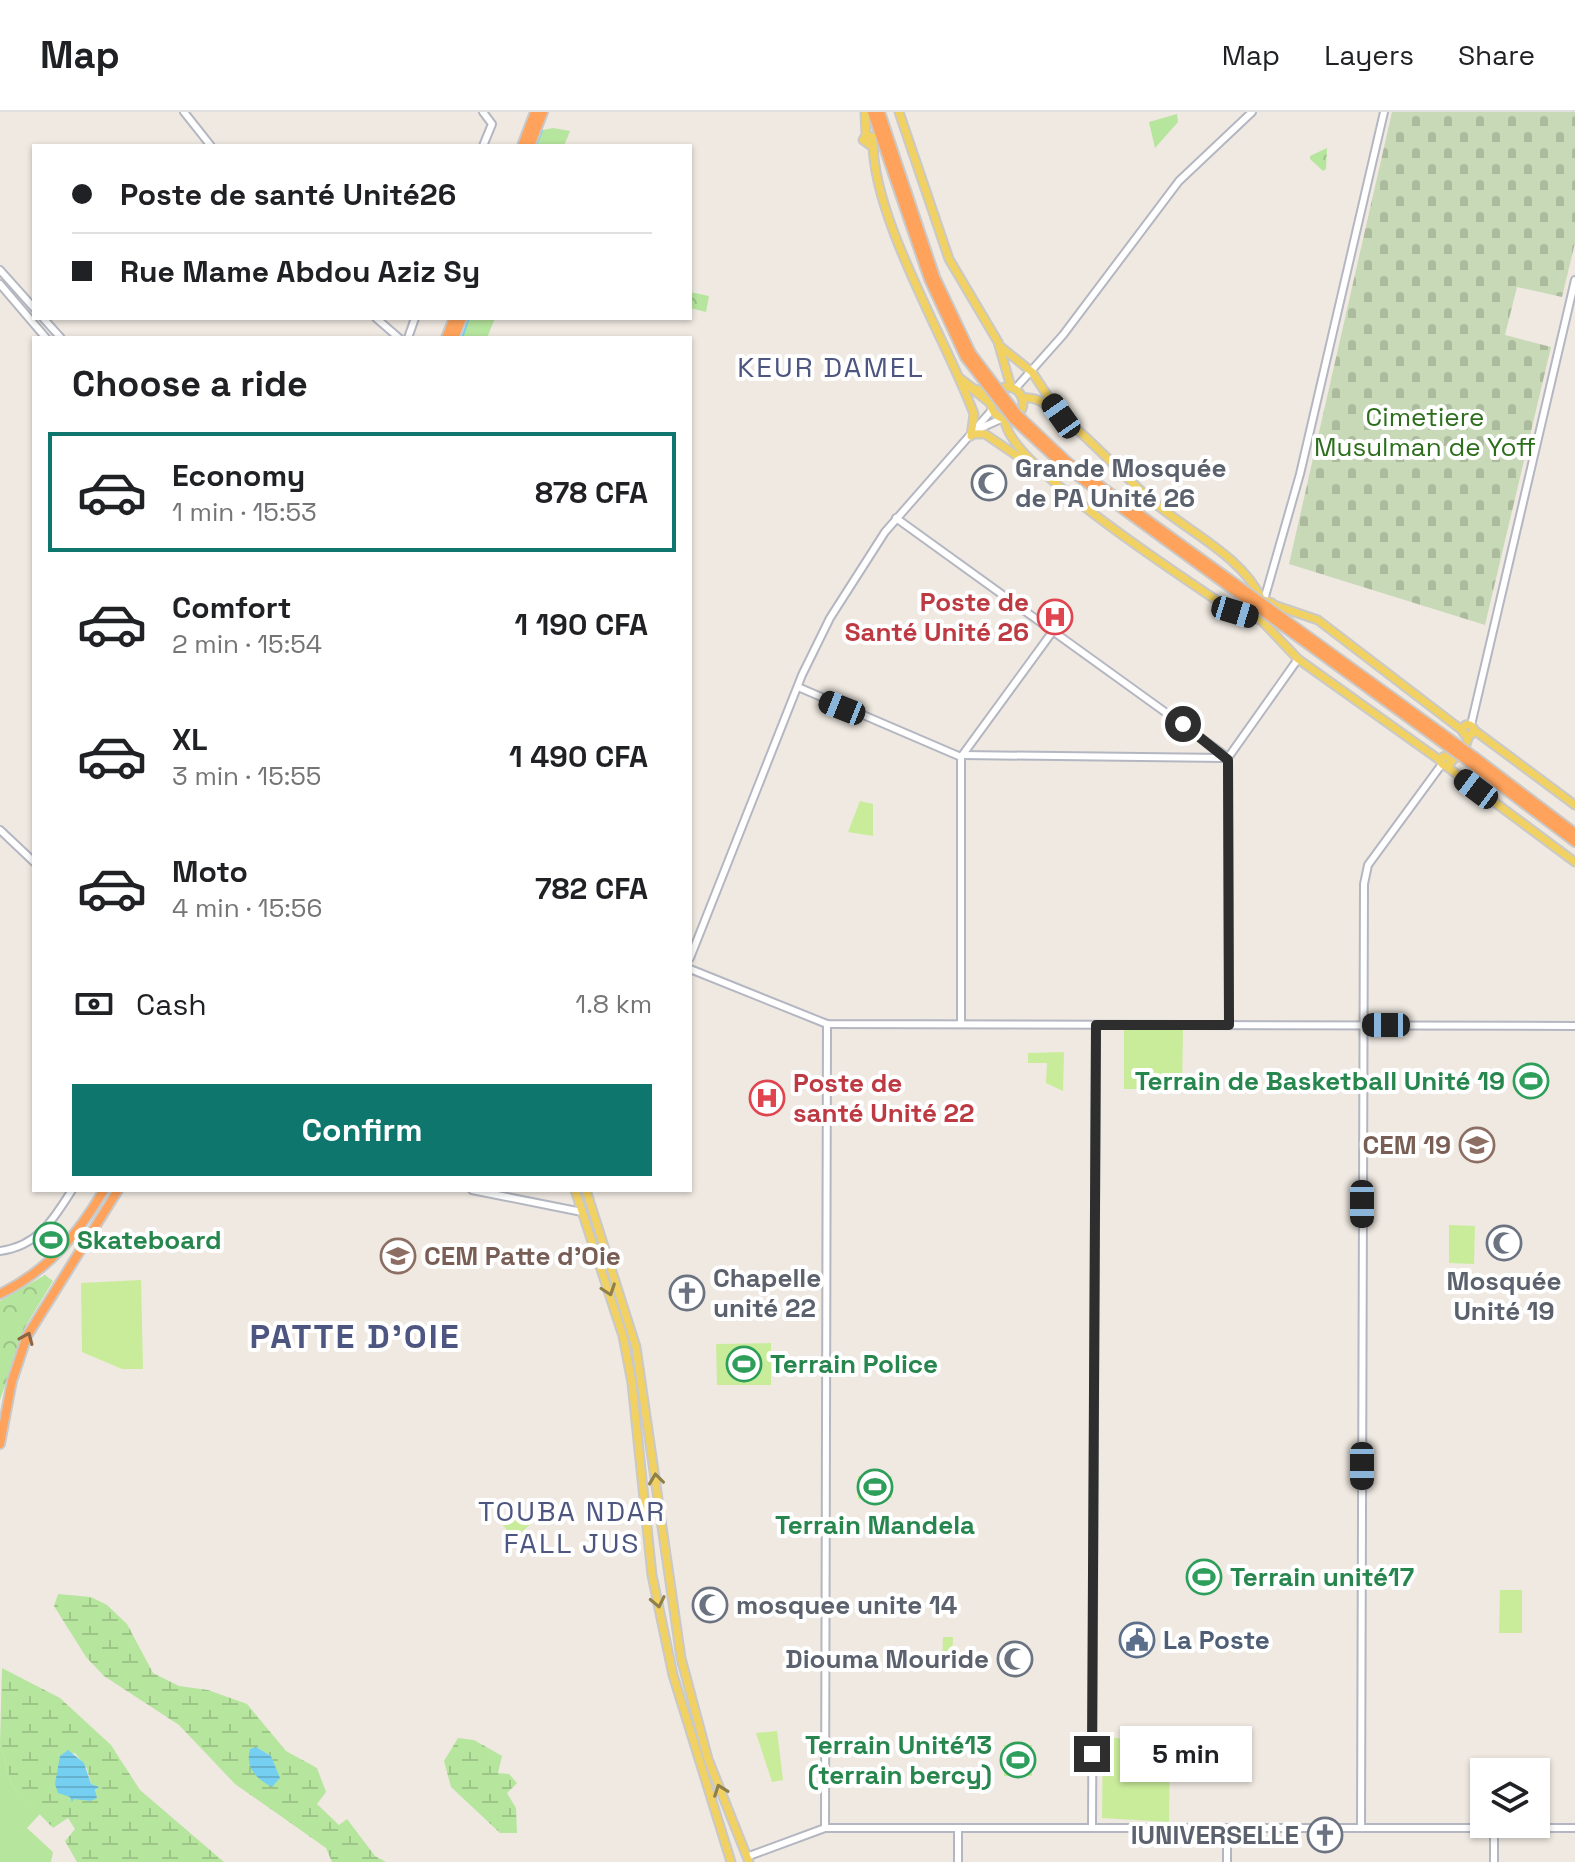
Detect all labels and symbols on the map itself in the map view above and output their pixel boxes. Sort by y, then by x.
district label: KEUR DAMEL [737,349,925,385]
car [1037,389,1085,443]
park label: Cimetiere Musulman de Yoff [1314,400,1536,464]
place label: Grande Mosquée de PA Unité 26 [1015,451,1227,515]
mosque icon: Grande Mosquée de PA Unité 26 [970,464,1008,502]
place label: Poste de Santé Unité 26 [845,585,1029,649]
car [1209,594,1261,630]
hospital icon: Poste de Santé Unité 26 [1036,598,1074,636]
car [815,688,869,728]
route start [1165,706,1201,742]
car [1450,765,1502,813]
car [1362,1013,1410,1037]
sports icon: Terrain de Basketball Unité 19 [1512,1062,1550,1100]
place label: Terrain de Basketball Unité 19 [1135,1064,1505,1098]
place label: Poste de santé Unité 22 [793,1066,974,1130]
hospital icon: Poste de santé Unité 22 [748,1079,786,1117]
school or university icon: CEM 19 [1458,1126,1496,1164]
place label: CEM 19 [1362,1128,1451,1162]
car [1350,1180,1374,1228]
sports icon: Skateboard [32,1221,70,1259]
place label: Skateboard [77,1223,222,1257]
mosque icon: Mosquée Unité 19 [1485,1224,1523,1262]
school or university icon: CEM Patte d'Oie [379,1237,417,1275]
place label: CEM Patte d'Oie [424,1239,621,1273]
place label: Chapelle unité 22 [713,1261,821,1325]
place label: Mosquée Unité 19 [1446,1264,1562,1328]
church icon: Chapelle unité 22 [668,1274,706,1312]
one-way arrow [600,1283,616,1297]
district label: PATTE D'OIE [250,1315,460,1358]
one-way arrow [17,1332,33,1346]
sports icon: Terrain Police [725,1345,763,1383]
place label: Terrain Police [770,1347,938,1381]
car [1350,1442,1374,1490]
sports icon: Terrain Mandela [856,1468,894,1506]
one-way arrow [647,1472,664,1485]
district label: TOUBA NDAR FALL JUS [478,1493,666,1561]
place label: Terrain Mandela [775,1508,975,1542]
sports icon: Terrain unité17 [1185,1558,1223,1596]
place label: Terrain unité17 [1230,1560,1414,1594]
mosque icon: mosquee unite 14 [691,1586,729,1624]
place label: mosquee unite 14 [736,1588,957,1622]
one-way arrow [649,1594,666,1608]
public building icon: La Poste [1118,1621,1156,1659]
place label: La Poste [1163,1623,1270,1657]
mosque icon: Diouma Mouride [996,1640,1034,1678]
place label: Diouma Mouride [785,1642,989,1676]
callout: 5 min [1120,1726,1252,1782]
place label: Terrain Unité13 (terrain bercy) [805,1728,992,1792]
route end [1074,1736,1110,1772]
sports icon: Terrain Unité13 (terrain bercy) [999,1741,1037,1779]
one-way arrow [713,1784,729,1798]
church icon: IUNIVERSELLE [1306,1816,1344,1854]
place label: IUNIVERSELLE [1131,1818,1299,1852]

